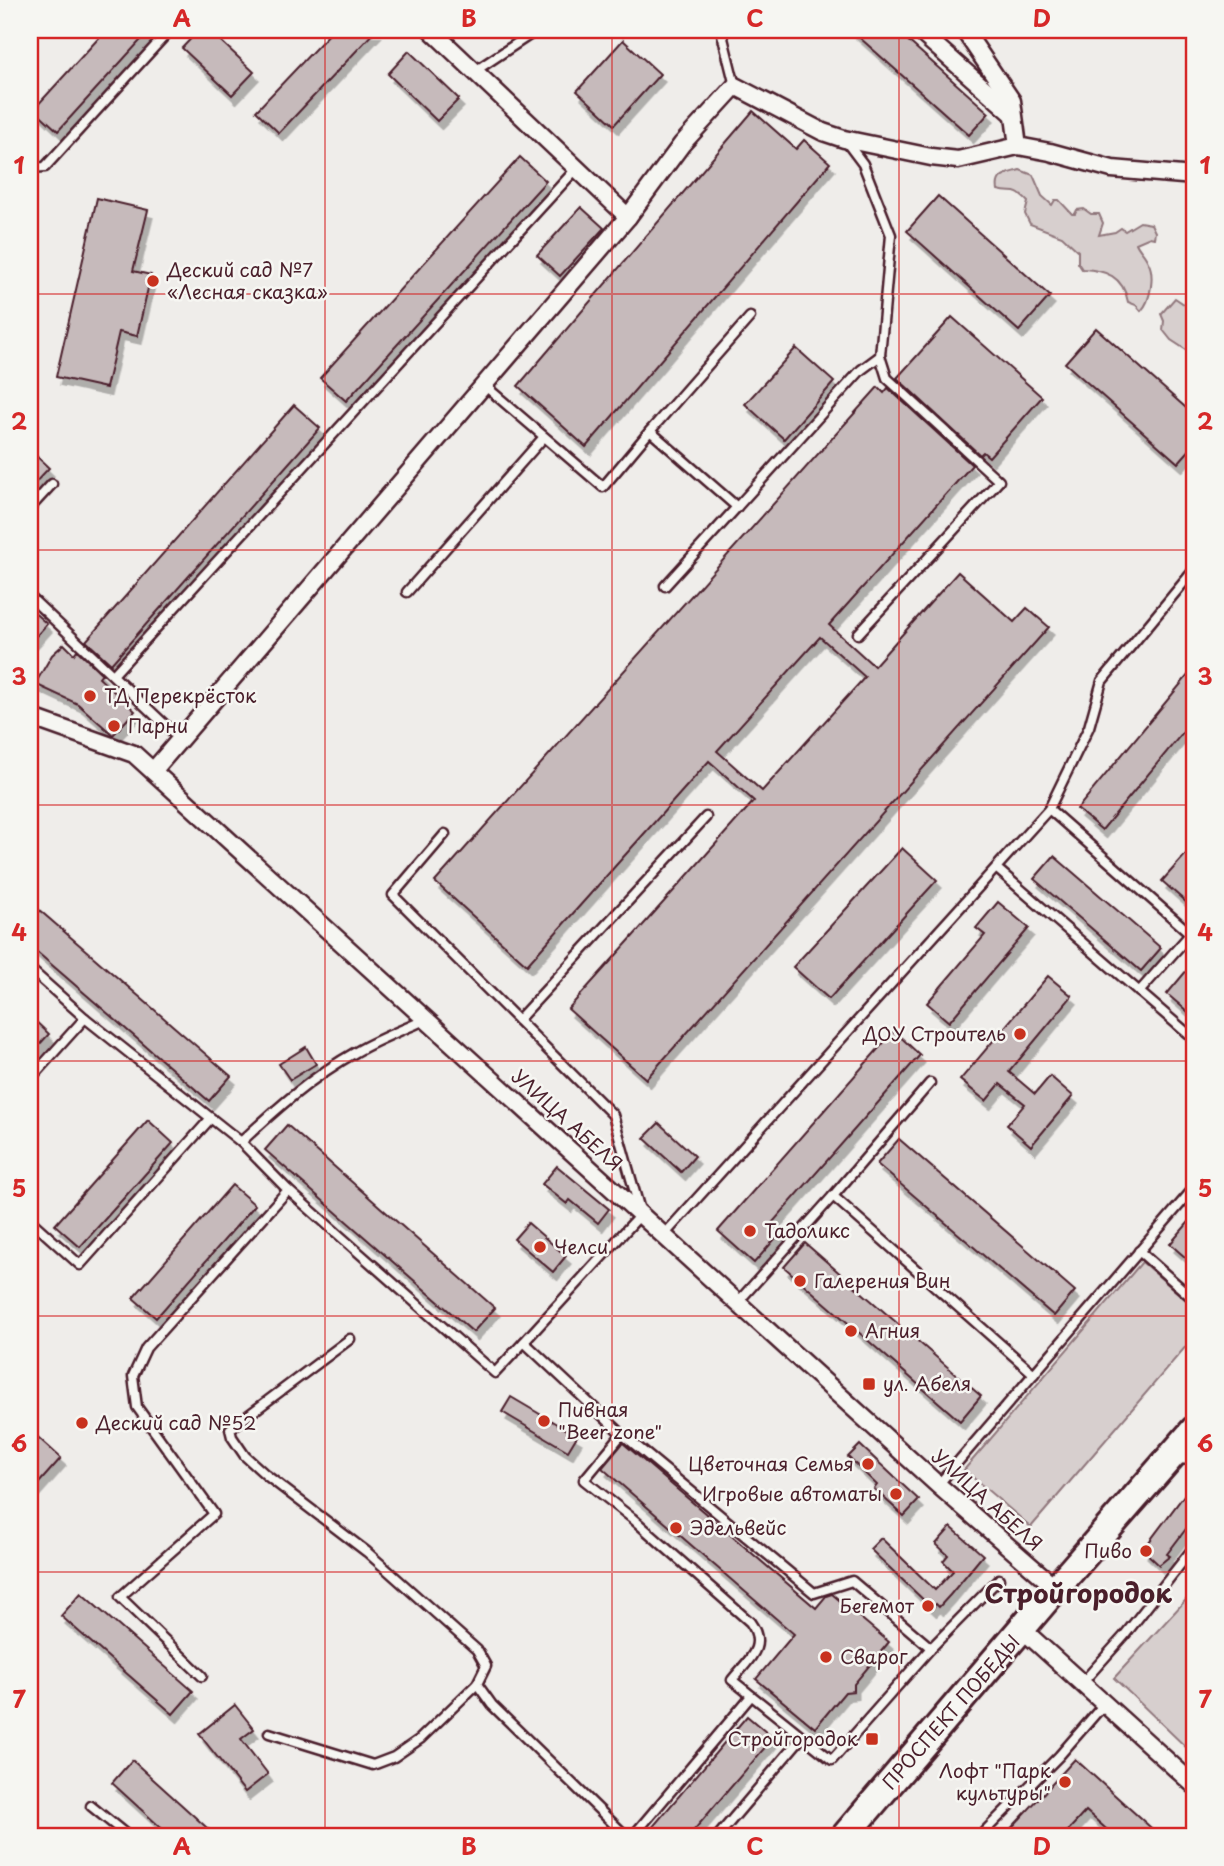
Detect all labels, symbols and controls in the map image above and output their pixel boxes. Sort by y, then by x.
text: A [173,0,191,35]
text: B [461,0,477,35]
text: C [746,0,764,35]
text: D [1033,0,1051,35]
text: 1 [14,147,25,182]
text: 1 [1200,147,1211,182]
place label: Деский сад №7 «Лесная сказка» [166,255,328,305]
marker: Деский сад №7 «Лесная сказка» [145,273,161,289]
text: 2 [11,403,27,438]
text: 2 [1197,403,1213,438]
text: 3 [11,658,27,693]
text: 3 [1197,658,1213,693]
place label: ТД Перекрёсток [104,681,257,709]
marker: ТД Перекрёсток [82,688,98,704]
place label: Парни [128,711,188,739]
marker: Парни [106,718,122,734]
text: 4 [11,914,27,949]
text: 4 [1197,914,1213,949]
place label: ДОУ Строитель [862,1019,1006,1047]
marker: ДОУ Строитель [1012,1026,1028,1042]
street label: УЛИЦА АБЕЛЯ [506,1062,629,1177]
text: 5 [12,1170,26,1205]
text: 5 [1198,1170,1212,1205]
place label: Тадоликс [764,1216,850,1244]
marker: Тадоликс [742,1223,758,1239]
place label: Челси [554,1232,608,1260]
marker: Челси [532,1239,548,1255]
place label: Галерения Вин [814,1266,951,1294]
marker: Галерения Вин [792,1273,808,1289]
place label: Агния [865,1316,920,1344]
marker: Агния [843,1323,859,1339]
place label: ул. Абеля [883,1369,971,1397]
marker: ул. Абеля [861,1376,877,1392]
place label: Пивная "Beer zone" [558,1395,662,1445]
place label: Деский сад №52 [95,1408,256,1436]
marker: Пивная "Beer zone" [536,1413,552,1429]
marker: Деский сад №52 [74,1415,90,1431]
text: 6 [11,1425,27,1460]
text: 6 [1197,1425,1213,1460]
street label: УЛИЦА АБЕЛЯ [926,1442,1049,1557]
place label: Цветочная Семья [688,1449,854,1477]
marker: Цветочная Семья [860,1456,876,1472]
place label: Игровые автоматы [702,1479,882,1507]
marker: Игровые автоматы [888,1486,904,1502]
place label: Эдельвейс [690,1513,786,1541]
marker: Эдельвейс [668,1520,684,1536]
place label: Пиво [1084,1536,1132,1564]
marker: Пиво [1138,1543,1154,1559]
district label: Стройгородок [984,1573,1172,1612]
place label: Бегемот [839,1591,915,1619]
marker: Бегемот [920,1598,936,1614]
street label: ПРОСПЕКТ ПОБЕДЫ [875,1628,1026,1795]
place label: Сварог [840,1642,908,1670]
marker: Сварог [818,1649,834,1665]
text: 7 [12,1681,26,1716]
text: 7 [1198,1681,1212,1716]
place label: Стройгородок [727,1724,859,1752]
marker: Стройгородок [864,1731,880,1747]
place label: Лофт "Парк культуры" [939,1756,1052,1806]
marker: Лофт "Парк культуры" [1057,1774,1073,1790]
text: A [173,1828,191,1863]
text: B [461,1828,477,1863]
text: C [746,1828,764,1863]
text: D [1033,1828,1051,1863]

